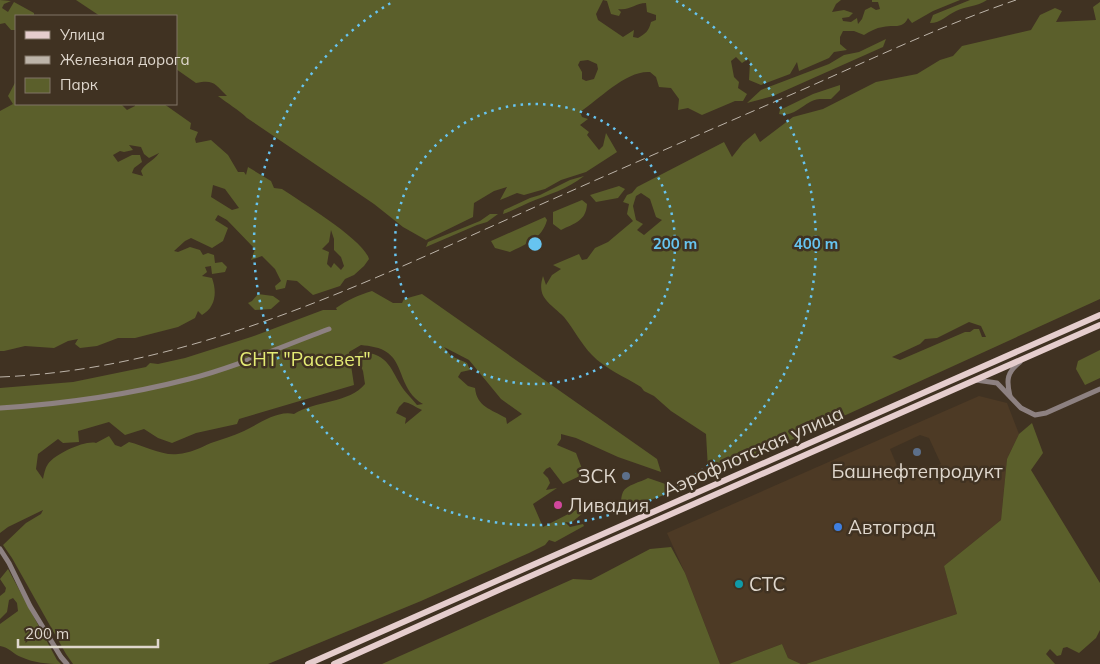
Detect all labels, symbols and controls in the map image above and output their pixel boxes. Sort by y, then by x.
legend [15,15,178,105]
text: Улица [59,25,105,44]
text: Железная дорога [60,50,190,69]
text: Парк [60,75,99,94]
text: 200 m [653,234,697,253]
text: 400 m [794,234,838,253]
centre of rings [526,235,544,253]
park label: СНТ "Рассвет" [239,347,371,371]
street label: Аэрофлотская улица [659,400,847,502]
marker: Башнефтепродукт [911,446,923,458]
place label: Башнефтепродукт [831,459,1003,483]
place label: ЗСК [578,464,617,488]
marker: ЗСК [620,470,632,482]
place label: Ливадия [568,493,649,517]
marker: Ливадия [552,499,564,511]
place label: Автоград [848,515,936,539]
marker: Автоград [832,521,844,533]
place label: СТС [749,572,786,596]
marker: СТС [733,578,745,590]
scale bar [18,616,158,648]
text: 200 m [25,624,69,643]

